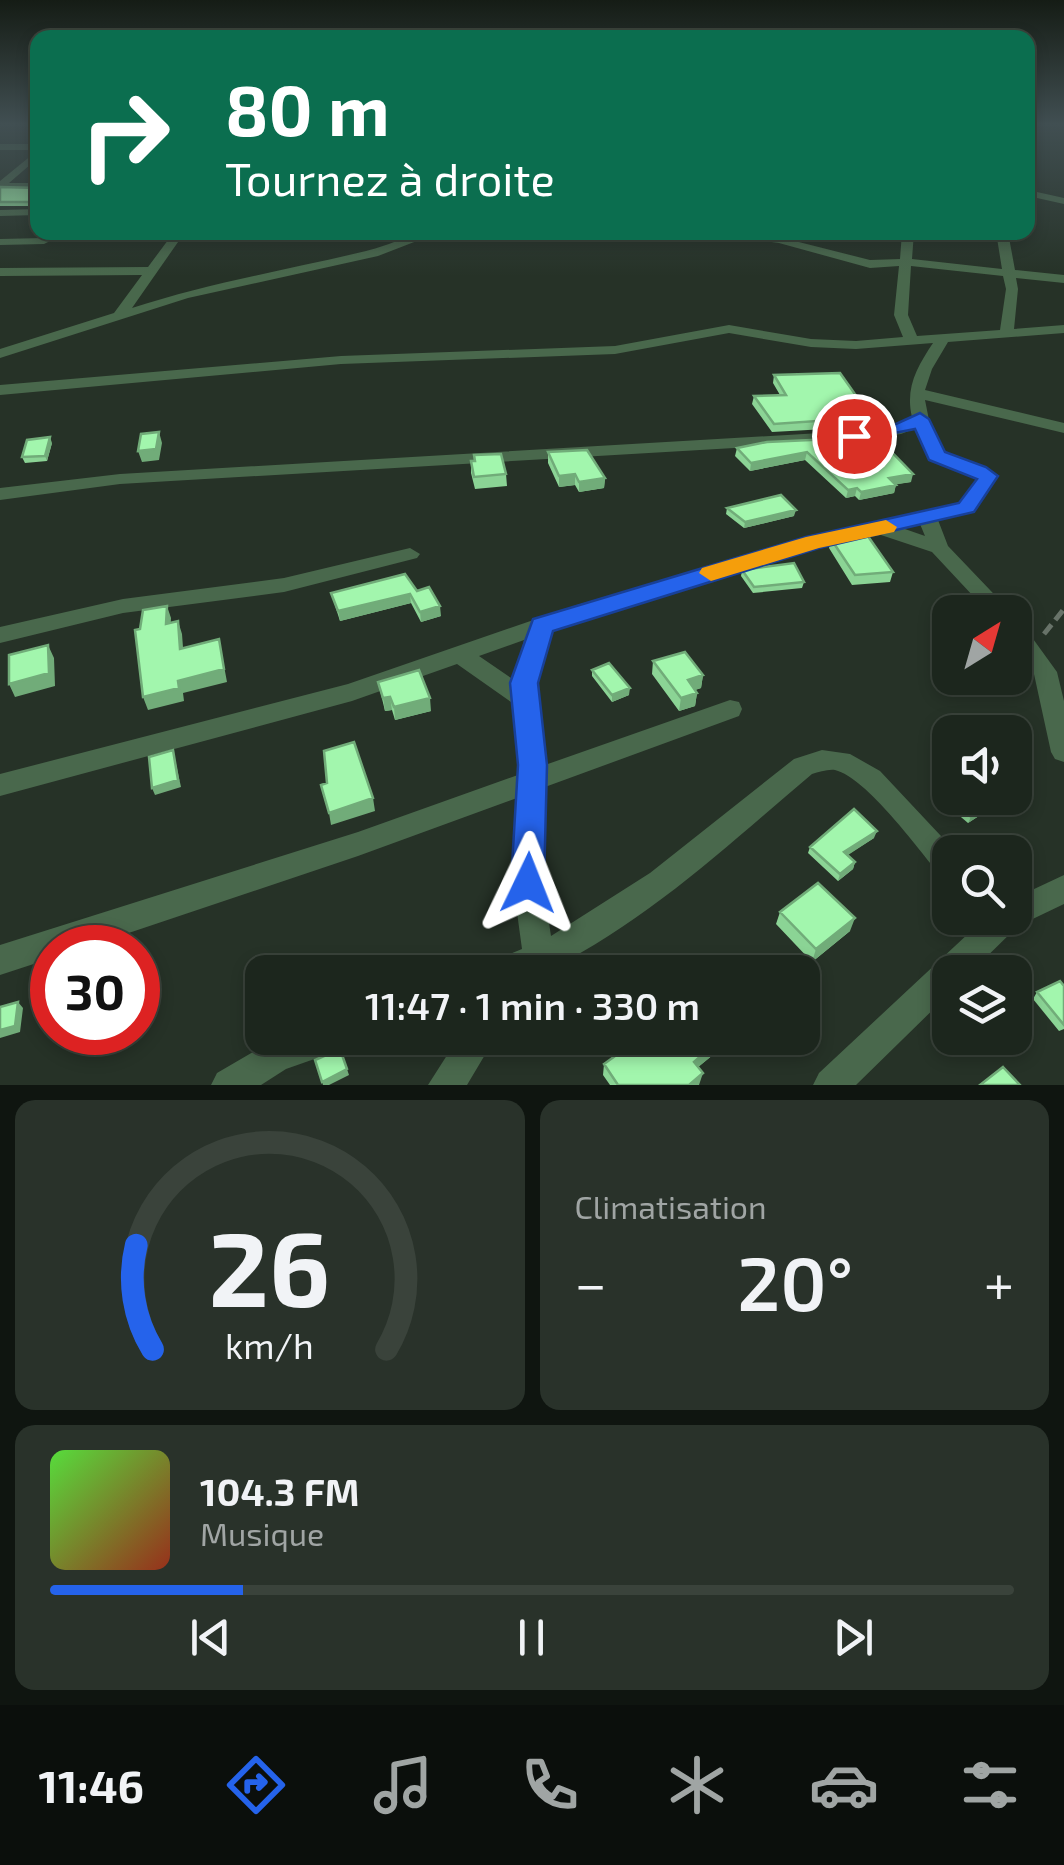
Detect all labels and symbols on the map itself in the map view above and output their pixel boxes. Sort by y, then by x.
pin [812,394,897,479]
north arrow [932,595,1032,695]
position arrow [476,831,580,935]
speed limit sign: 30 [30,925,160,1055]

